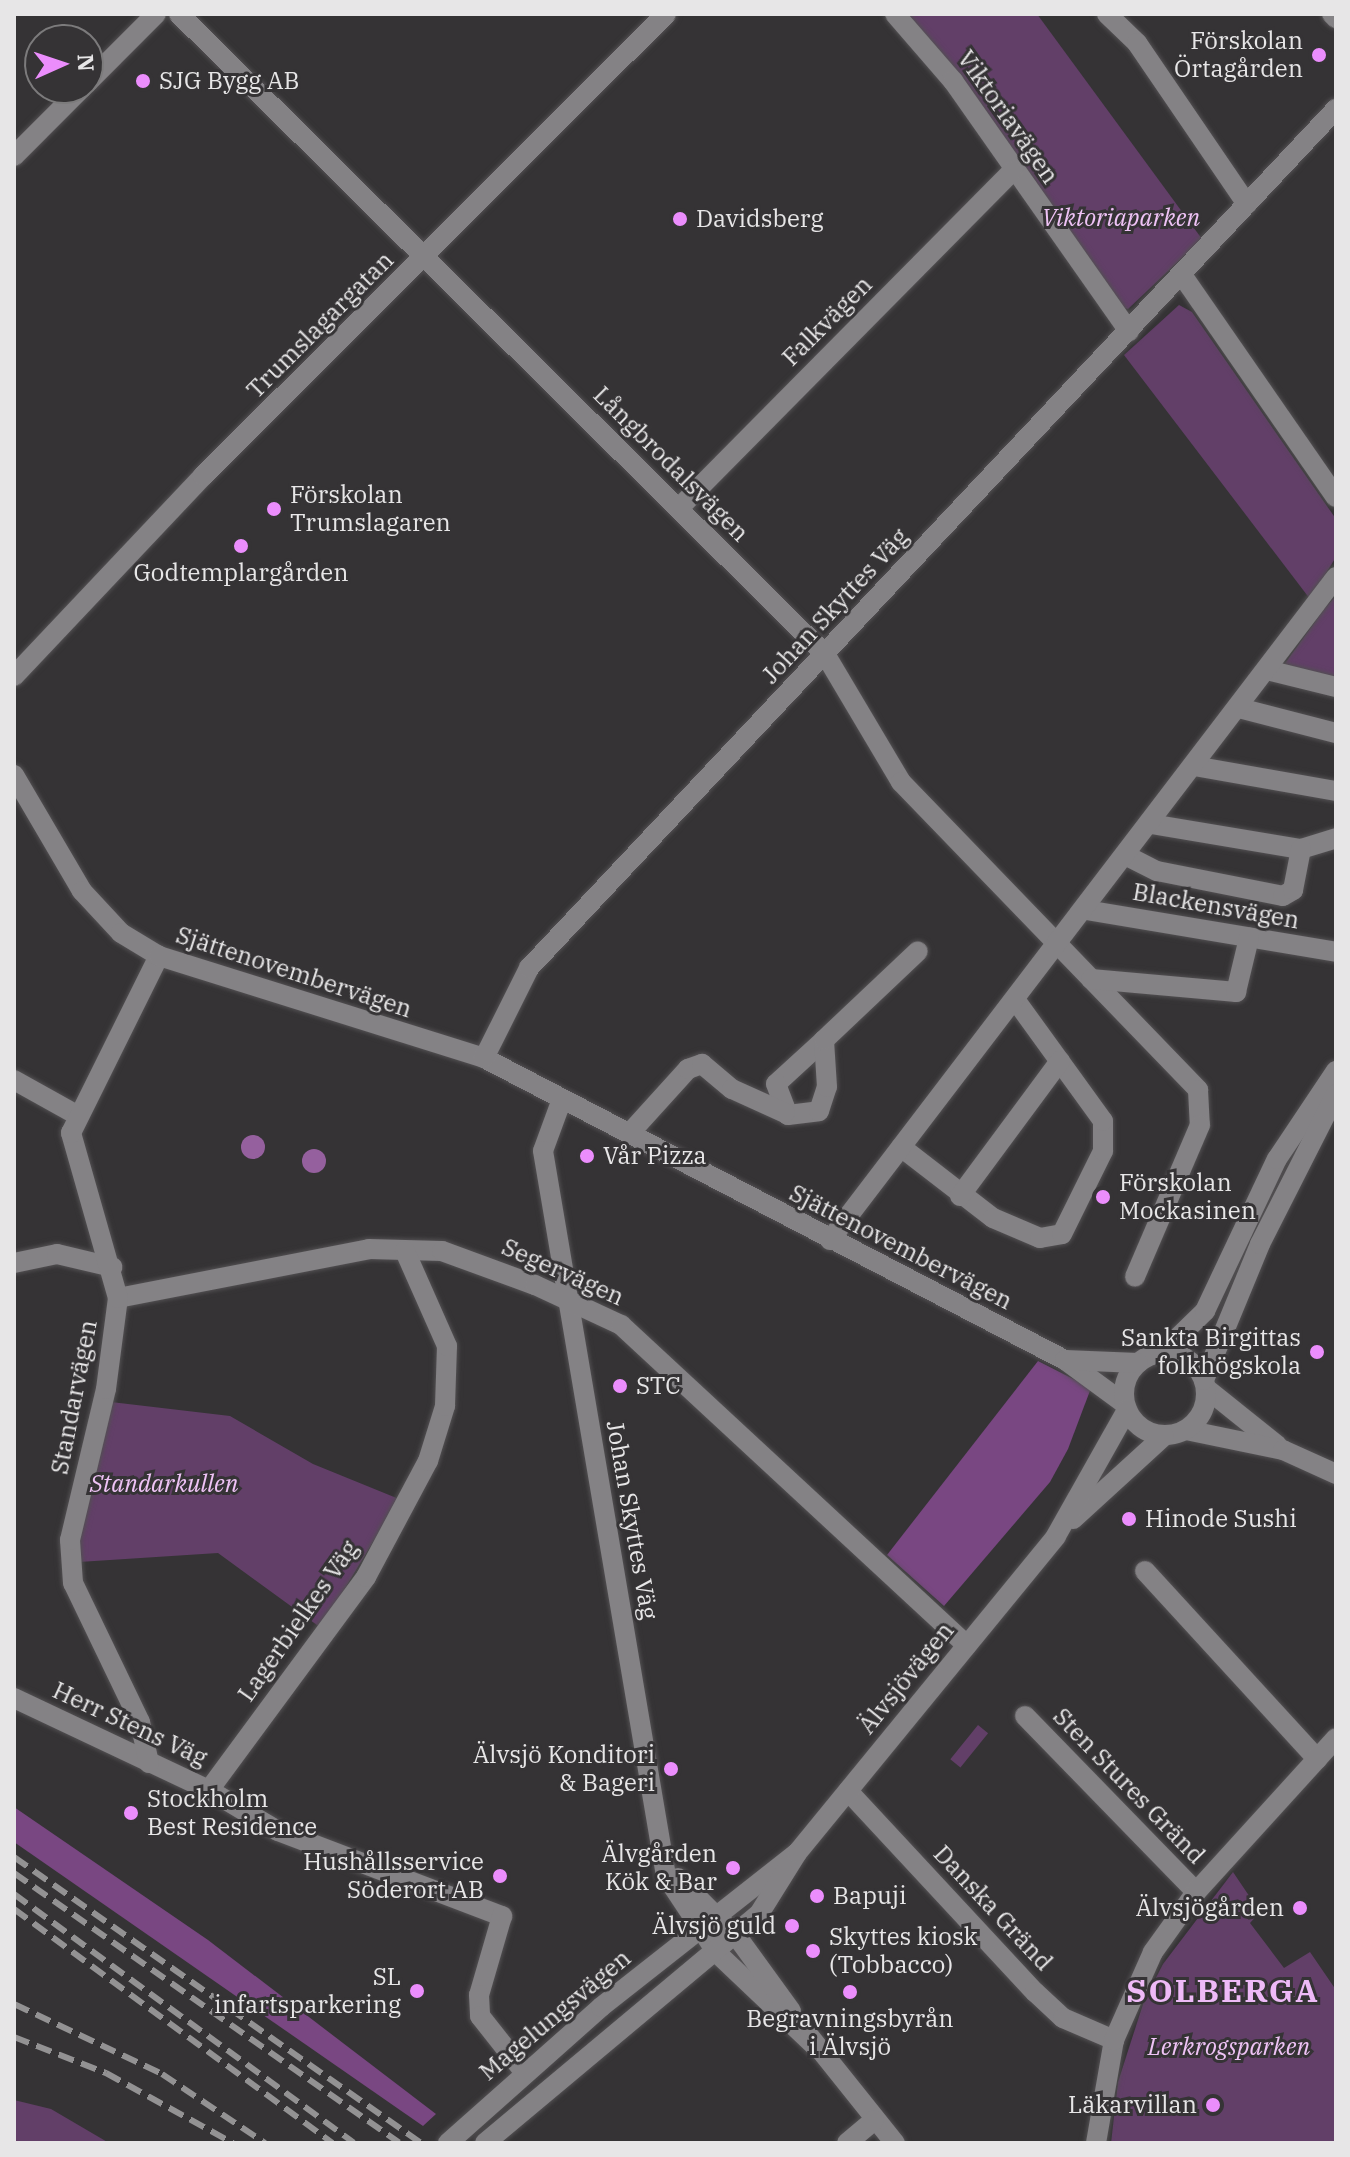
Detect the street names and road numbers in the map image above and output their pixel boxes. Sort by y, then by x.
street label: Viktoriavägen [951,45,1065,189]
street label: Trumslagargatan [241,246,399,404]
street label: Falkvägen [776,270,878,372]
street label: Långbrodalsvägen [587,380,755,548]
street label: Johan Skyttes Väg [756,523,914,689]
street label: Blackensvägen [1130,877,1302,935]
street label: Sjättenovembervägen [172,920,416,1024]
street label: Sjättenovembervägen [785,1178,1017,1316]
street label: Segervägen [497,1232,629,1312]
street label: Standarvägen [45,1317,103,1477]
street label: Johan Skyttes Väg [600,1418,664,1622]
street label: Lagerbielkes Väg [232,1535,364,1707]
street label: Älvsjövägen [852,1616,960,1740]
street label: Herr Stens Väg [48,1676,212,1772]
street label: Sten Stures Gränd [1047,1702,1211,1870]
street label: Danska Gränd [928,1839,1058,1977]
street label: Magelungsvägen [474,1943,636,2087]

